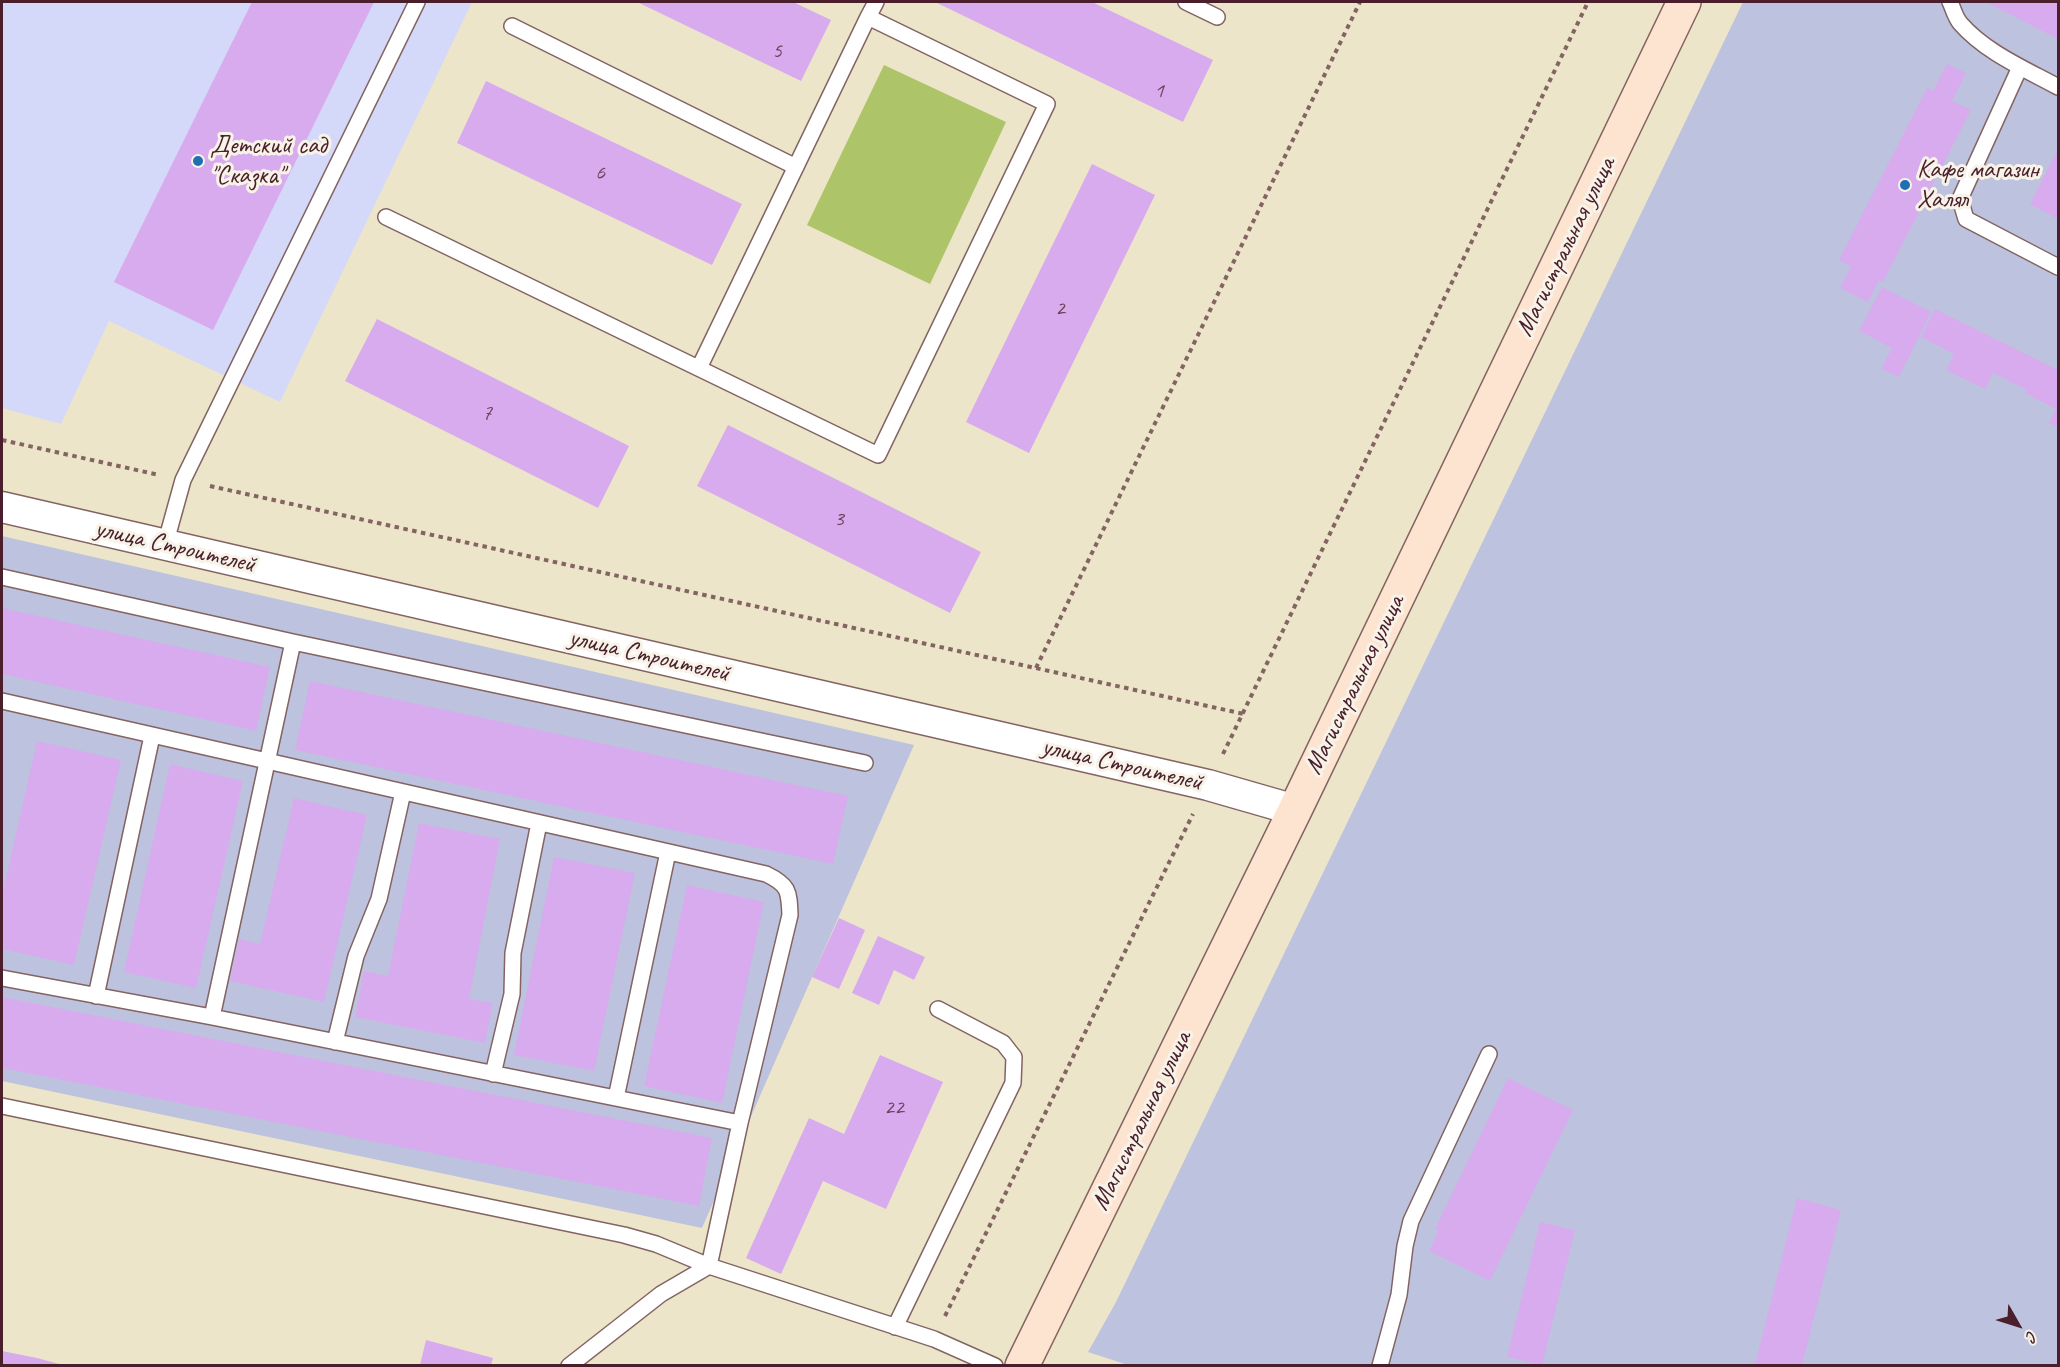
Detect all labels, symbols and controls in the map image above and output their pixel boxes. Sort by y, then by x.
house number: 5 [772,38,782,64]
house number: 1 [1154,78,1164,104]
place label: Детский сад "Сказка" [210,130,327,192]
street label: Магистральная улица [1509,152,1623,342]
marker: Детский сад "Сказка" [191,154,205,168]
place label: Кафе магазин Халял [1917,154,2039,216]
house number: 6 [595,160,605,186]
marker: Кафе магазин Халял [1898,178,1912,192]
house number: 2 [1055,296,1065,322]
house number: 7 [482,400,492,426]
house number: 3 [834,506,844,532]
street label: улица Строителей [92,513,258,581]
street label: Магистральная улица [1298,590,1412,780]
street label: улица Строителей [566,622,732,690]
street label: улица Строителей [1039,731,1205,799]
street label: Магистральная улица [1085,1026,1199,1216]
house number: 22 [884,1095,904,1121]
north arrow [1988,1295,2048,1355]
text: С [2022,1327,2042,1346]

